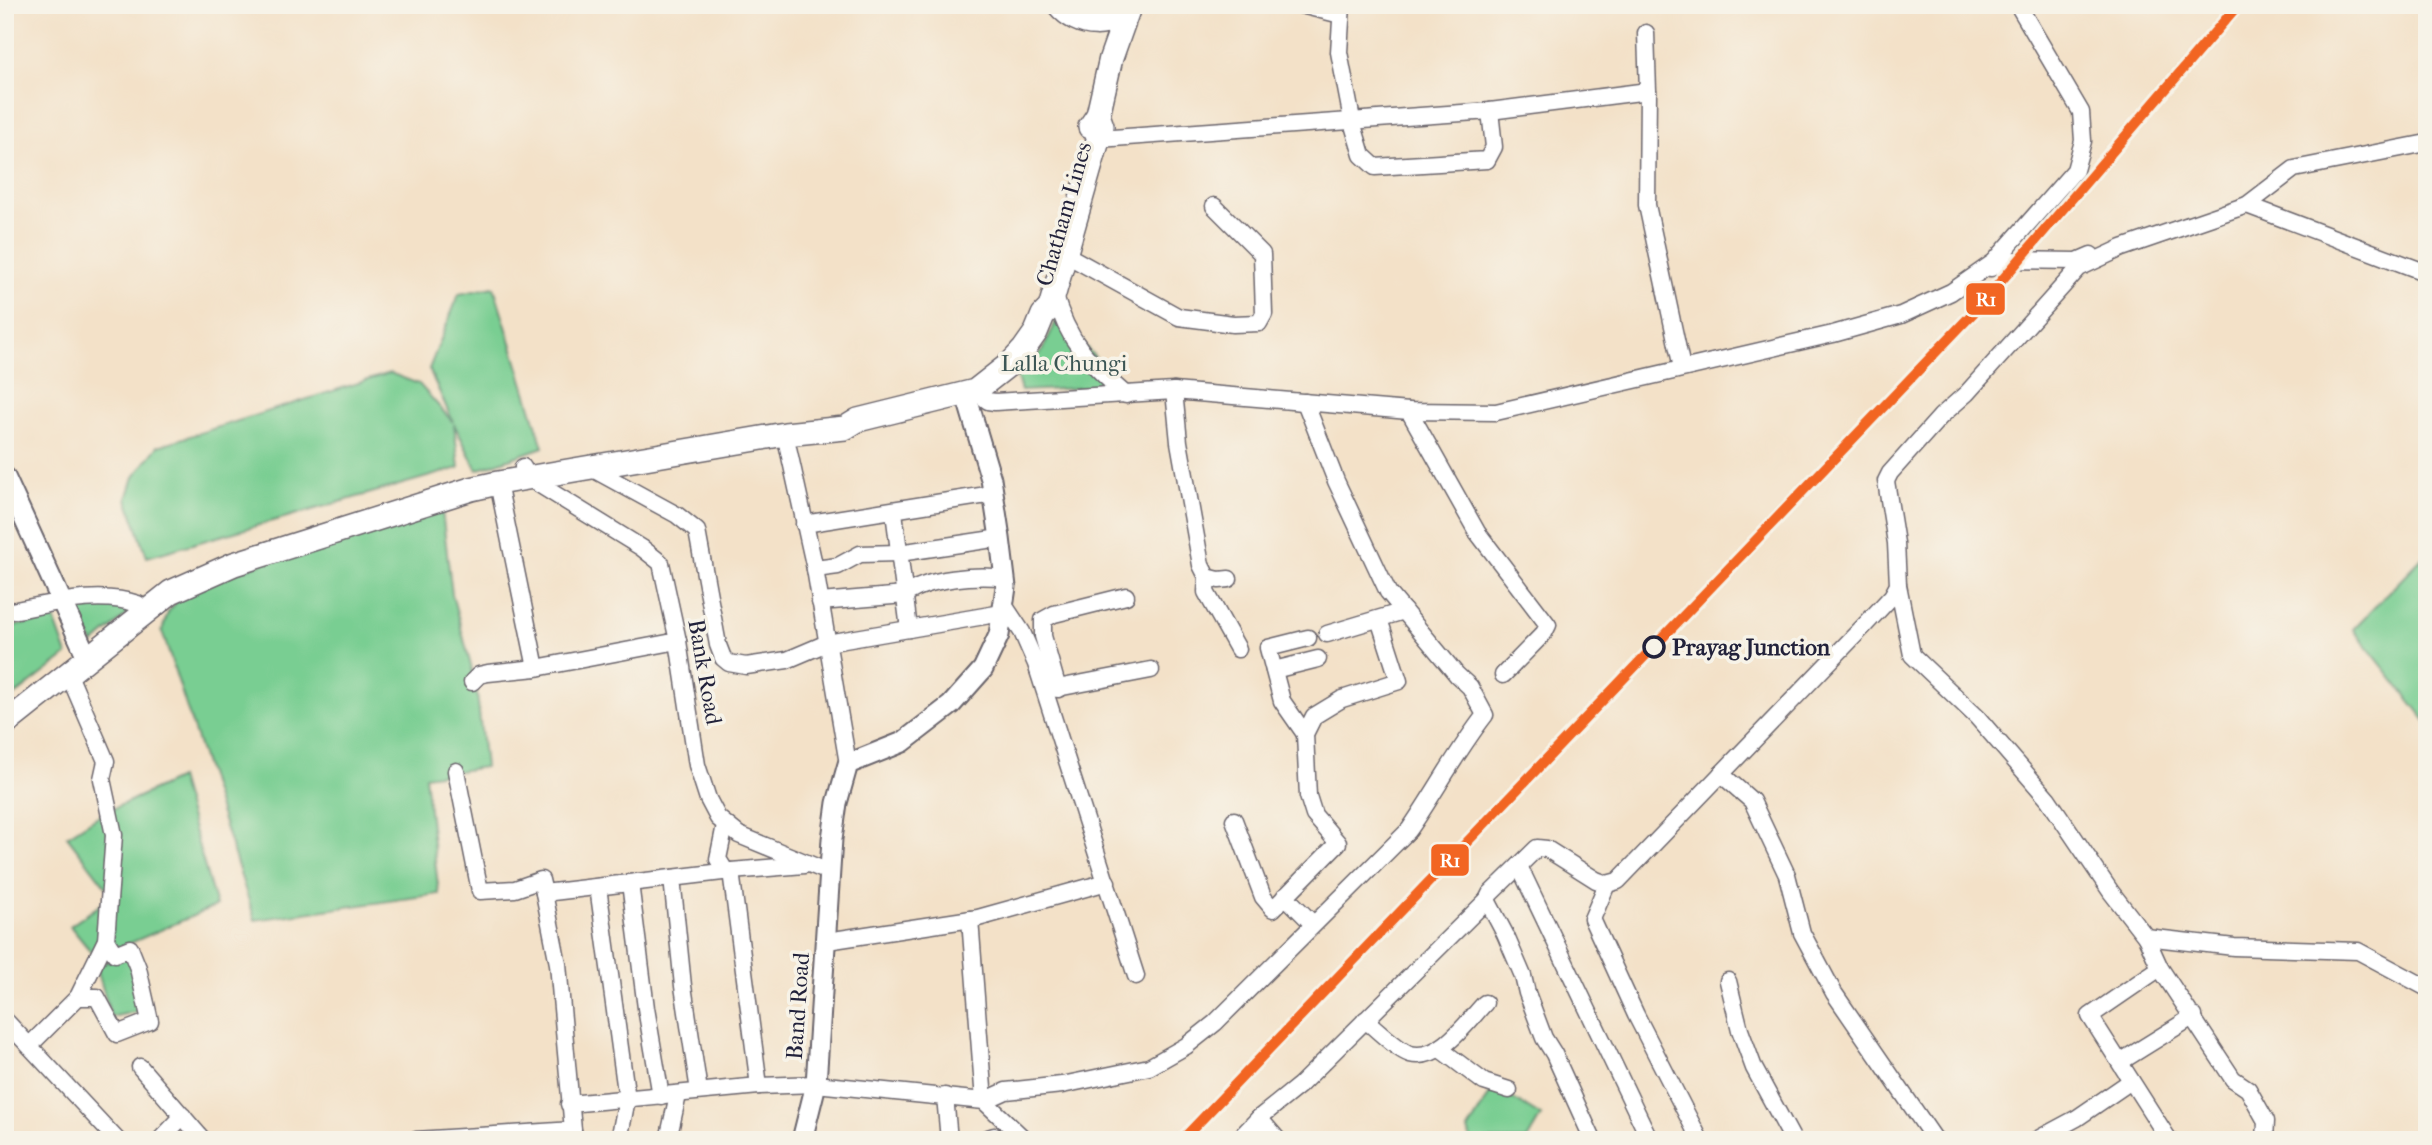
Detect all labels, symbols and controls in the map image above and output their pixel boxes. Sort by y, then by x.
street label: Chatham Lines [1031,139,1097,289]
line badge: R1 [1965,282,2006,316]
text: R1 [1976,289,1996,311]
park label: Lalla Chungi [1001,350,1127,377]
street label: Bank Road [682,617,728,727]
place label: Prayag Junction [1672,634,1831,661]
marker: Prayag Junction [1643,636,1665,658]
line badge: R1 [1430,843,1470,877]
text: R1 [1440,850,1460,872]
street label: Band Road [781,951,815,1061]

